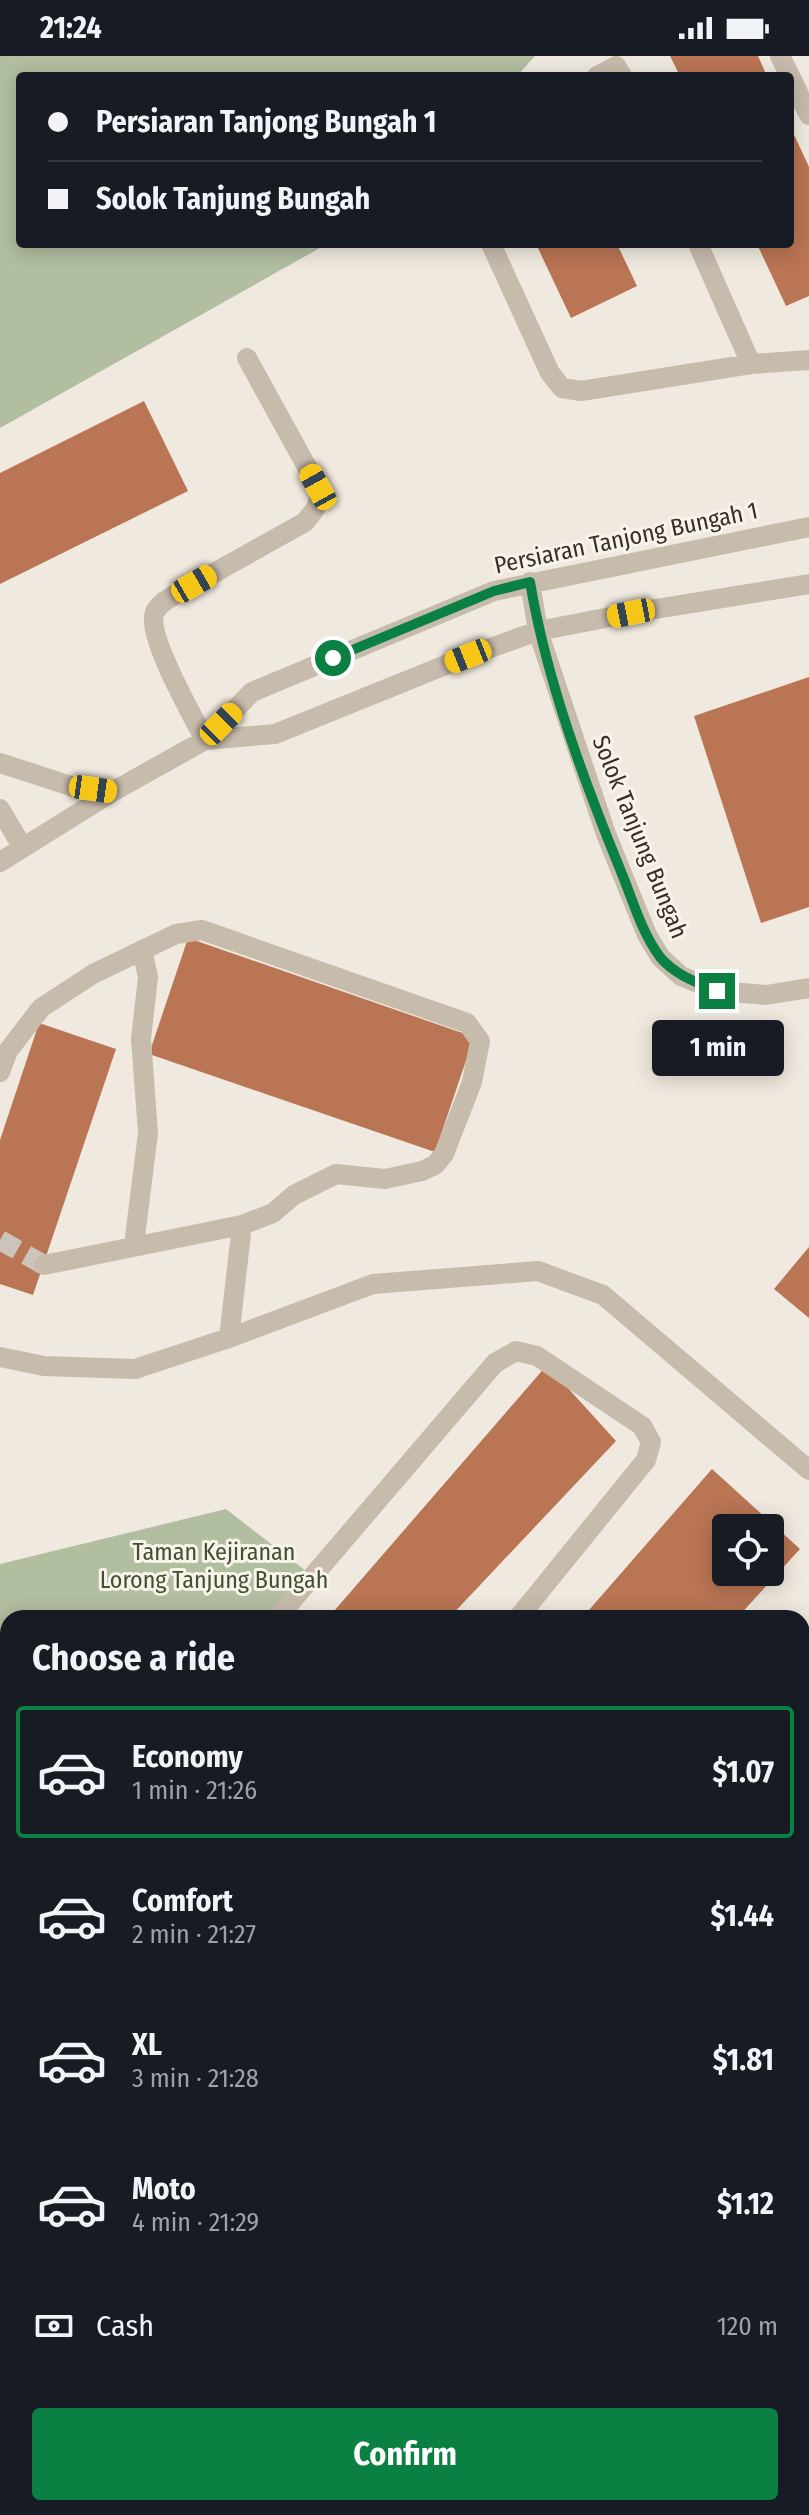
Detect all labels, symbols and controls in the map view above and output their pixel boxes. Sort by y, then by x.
text: 21:24 [40,10,102,46]
text: Persiaran Tanjong Bungah 1 [96,104,436,140]
text: Solok Tanjung Bungah [96,181,370,217]
car [296,460,340,514]
street label: Persiaran Tanjong Bungah 1 [492,496,760,580]
car [167,562,221,606]
car [605,597,657,629]
car [441,636,495,676]
route start [315,640,351,676]
car [196,699,246,749]
street label: Solok Tanjung Bungah [587,732,693,942]
car [68,774,118,804]
route end [699,973,735,1009]
callout: 1 min [651,1019,783,1075]
text: 1 min [690,1032,746,1063]
map controls [712,1514,784,1586]
button: locate [712,1514,784,1586]
park label: Taman Kejiranan Lorong Tanjung Bungah [100,1538,328,1594]
text: Choose a ride [32,1636,235,1680]
icon: car [36,1736,108,1808]
text: Economy [132,1739,243,1775]
text: $1.07 [712,1754,774,1790]
text: 1 min · 21:26 [132,1775,257,1806]
icon: car [36,1880,108,1952]
text: Comfort [132,1883,233,1919]
text: $1.44 [710,1898,774,1934]
text: 2 min · 21:27 [132,1919,256,1950]
icon: car [36,2024,108,2096]
text: XL [132,2027,162,2063]
text: $1.81 [713,2042,774,2078]
text: 3 min · 21:28 [132,2063,259,2094]
icon: car [36,2168,108,2240]
text: Moto [132,2171,196,2207]
text: $1.12 [717,2186,774,2222]
text: 4 min · 21:29 [132,2207,259,2238]
icon: cash [32,2304,76,2348]
text: Cash [96,2308,154,2344]
text: 120 m [717,2311,778,2342]
button: Confirm [32,2408,778,2500]

